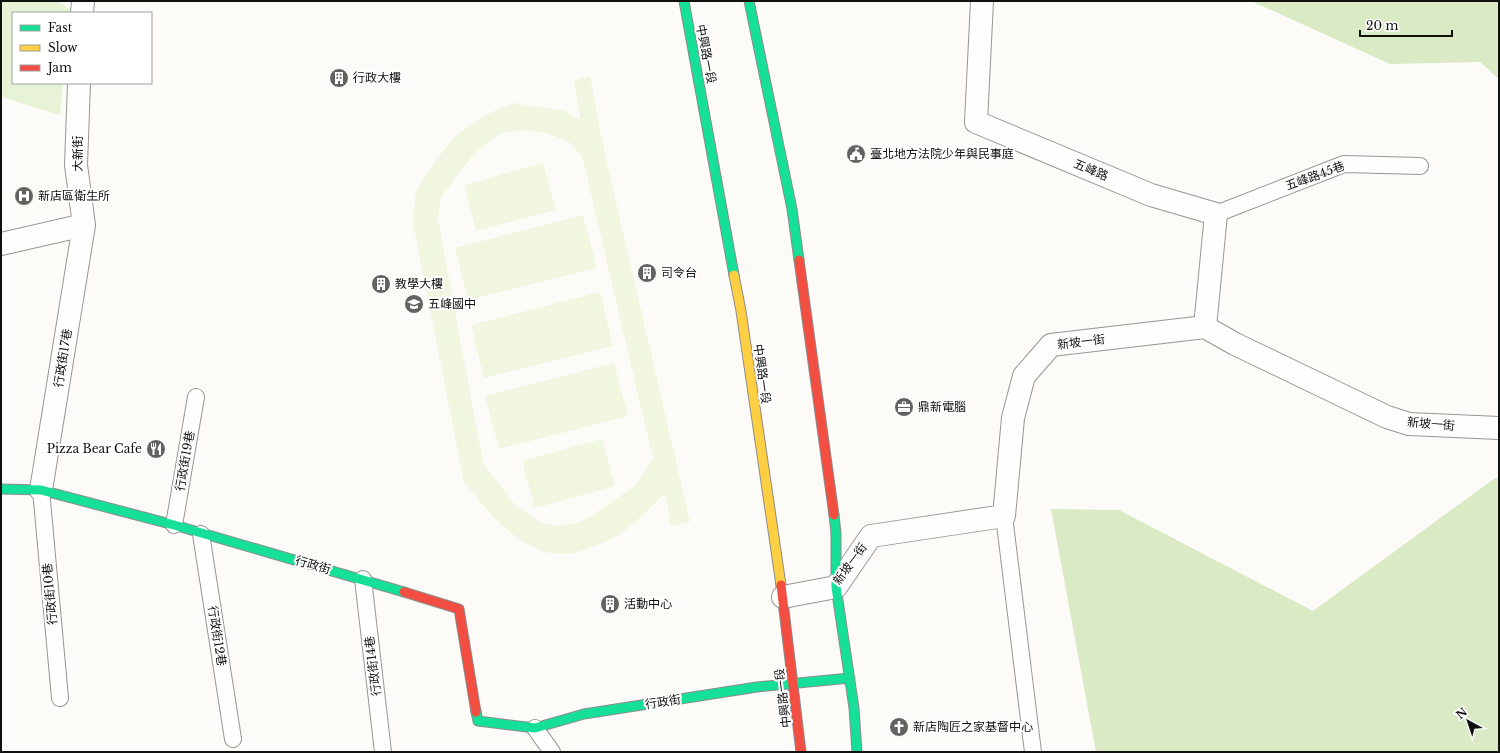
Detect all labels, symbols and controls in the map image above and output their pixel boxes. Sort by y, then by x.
legend [12,12,152,84]
scale bar [1360,12,1452,38]
text: 20 m [1366,18,1398,33]
text: Fast [48,20,73,35]
street label: 中興路一段 [693,23,720,85]
text: Slow [48,40,78,55]
text: Jam [46,60,72,75]
building icon: 行政大樓 [328,67,350,89]
place label: 行政大樓 [353,70,401,85]
street label: 大新街 [70,136,85,172]
public building icon: 臺北地方法院少年與民事庭 [845,143,867,165]
place label: 臺北地方法院少年與民事庭 [870,146,1014,161]
street label: 五峰路 [1072,156,1111,183]
street label: 五峰路45巷 [1283,158,1346,193]
hospital icon: 新店區衛生所 [13,185,35,207]
place label: 新店區衛生所 [38,188,110,203]
building icon: 司令台 [636,262,658,284]
place label: 司令台 [661,265,697,280]
building icon: 教學大樓 [370,273,392,295]
place label: 教學大樓 [395,276,443,291]
school or university icon: 五峰國中 [403,293,425,315]
place label: 五峰國中 [428,296,476,311]
street label: 行政街17巷 [50,327,75,388]
street label: 新坡一街 [1056,331,1106,352]
street label: 中興路一段 [751,343,774,405]
office icon: 鼎新電腦 [893,396,915,418]
place label: 鼎新電腦 [918,399,966,414]
street label: 新坡一街 [1406,414,1456,433]
street label: 行政街19巷 [172,430,197,492]
restaurant icon: Pizza Bear Cafe [145,438,167,460]
place label: Pizza Bear Cafe [47,441,142,456]
street label: 新坡一街 [829,540,870,588]
street label: 行政街 [294,552,333,577]
street label: 行政街10巷 [39,563,60,626]
building icon: 活動中心 [599,593,621,615]
place label: 活動中心 [624,596,672,611]
street label: 行政街12巷 [205,605,230,667]
street label: 行政街14巷 [361,635,384,697]
street label: 中興路一段 [771,667,794,729]
street label: 行政街 [644,691,682,712]
north arrow [1448,701,1488,741]
text: N [1453,704,1471,722]
church icon: 新店陶匠之家基督中心 [888,716,910,738]
place label: 新店陶匠之家基督中心 [913,719,1033,734]

